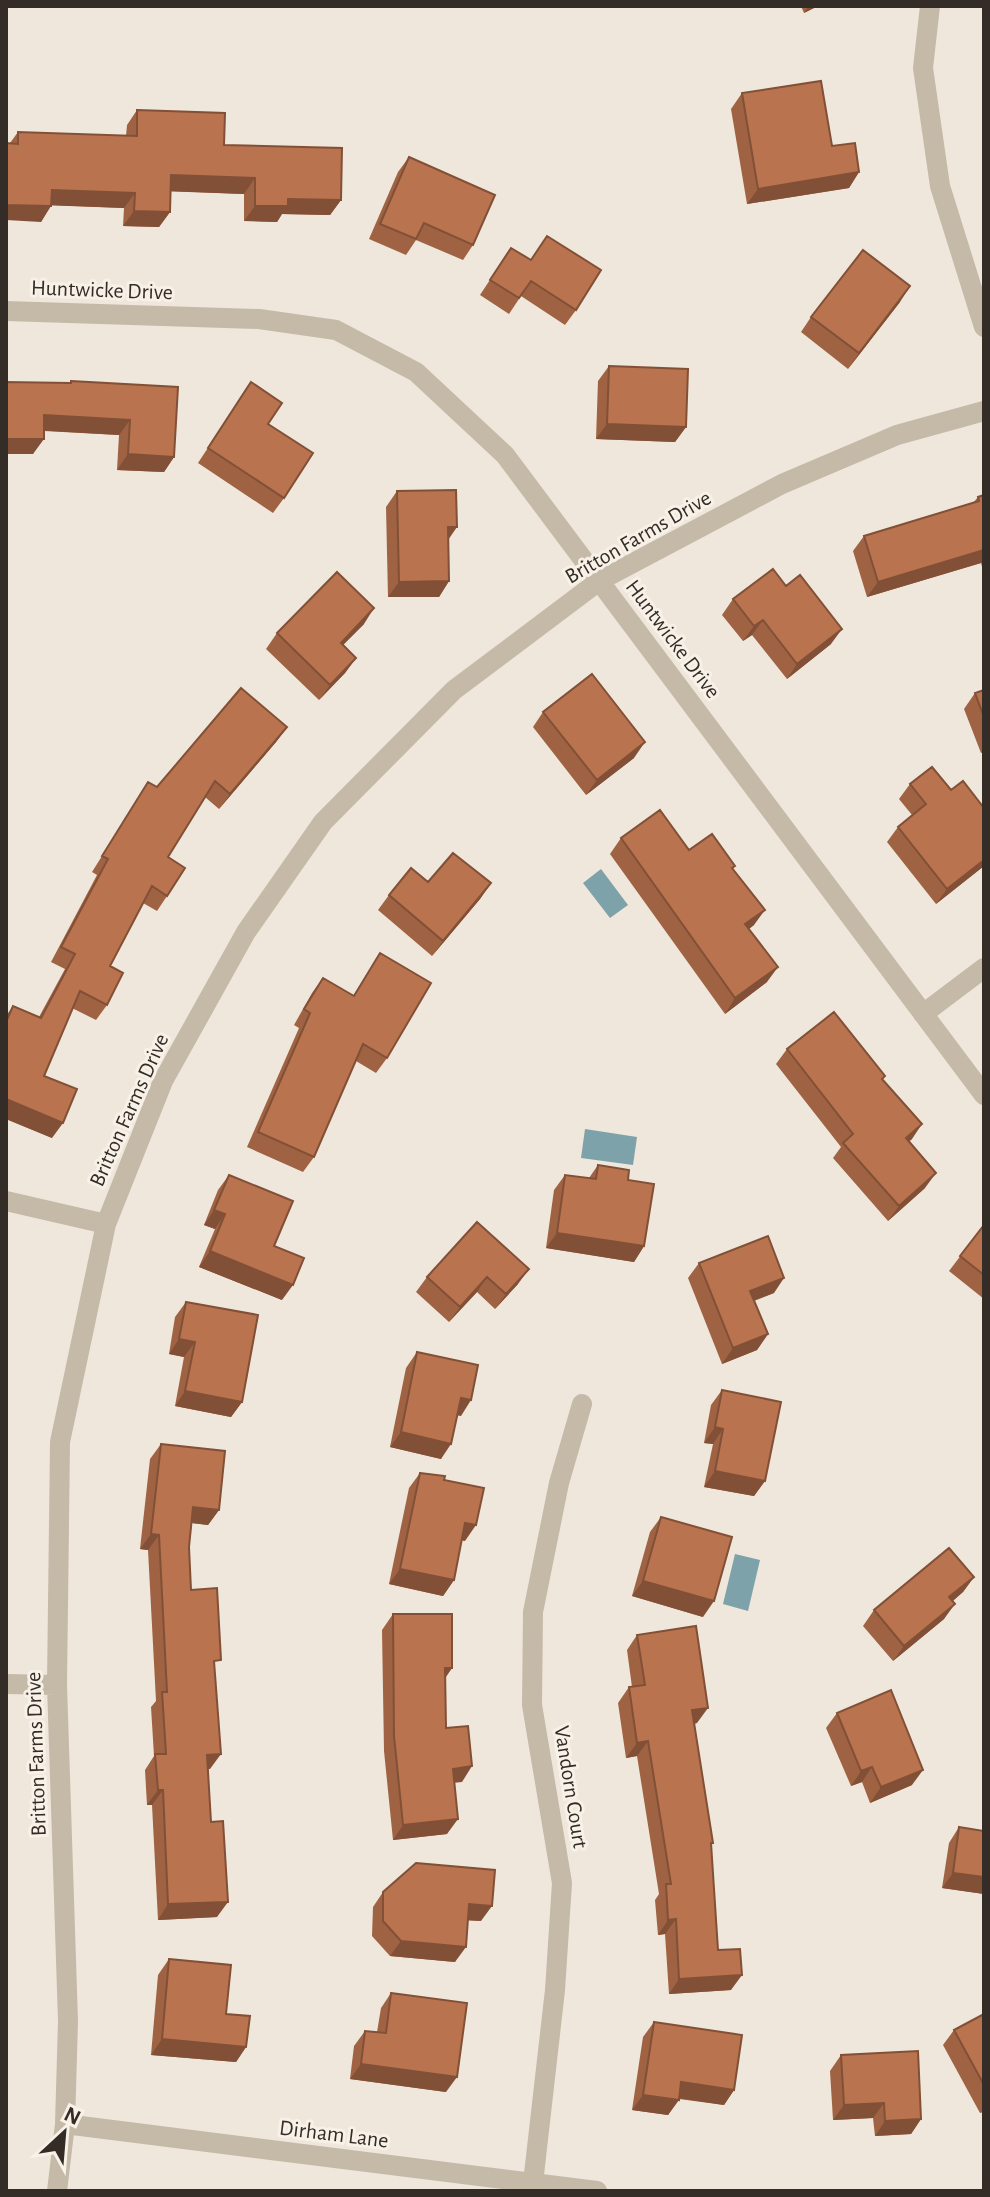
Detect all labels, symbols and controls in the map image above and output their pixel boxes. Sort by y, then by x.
street label: Huntwicke Drive [31,277,173,303]
street label: Britton Farms Drive [561,486,715,588]
street label: Huntwicke Drive [621,576,725,702]
street label: Britton Farms Drive [86,1030,172,1190]
street label: Britton Farms Drive [22,1671,50,1837]
street label: Vandorn Court [550,1724,592,1850]
north arrow [24,2093,104,2173]
text: N [61,2103,84,2129]
street label: Dirham Lane [278,2116,390,2152]

